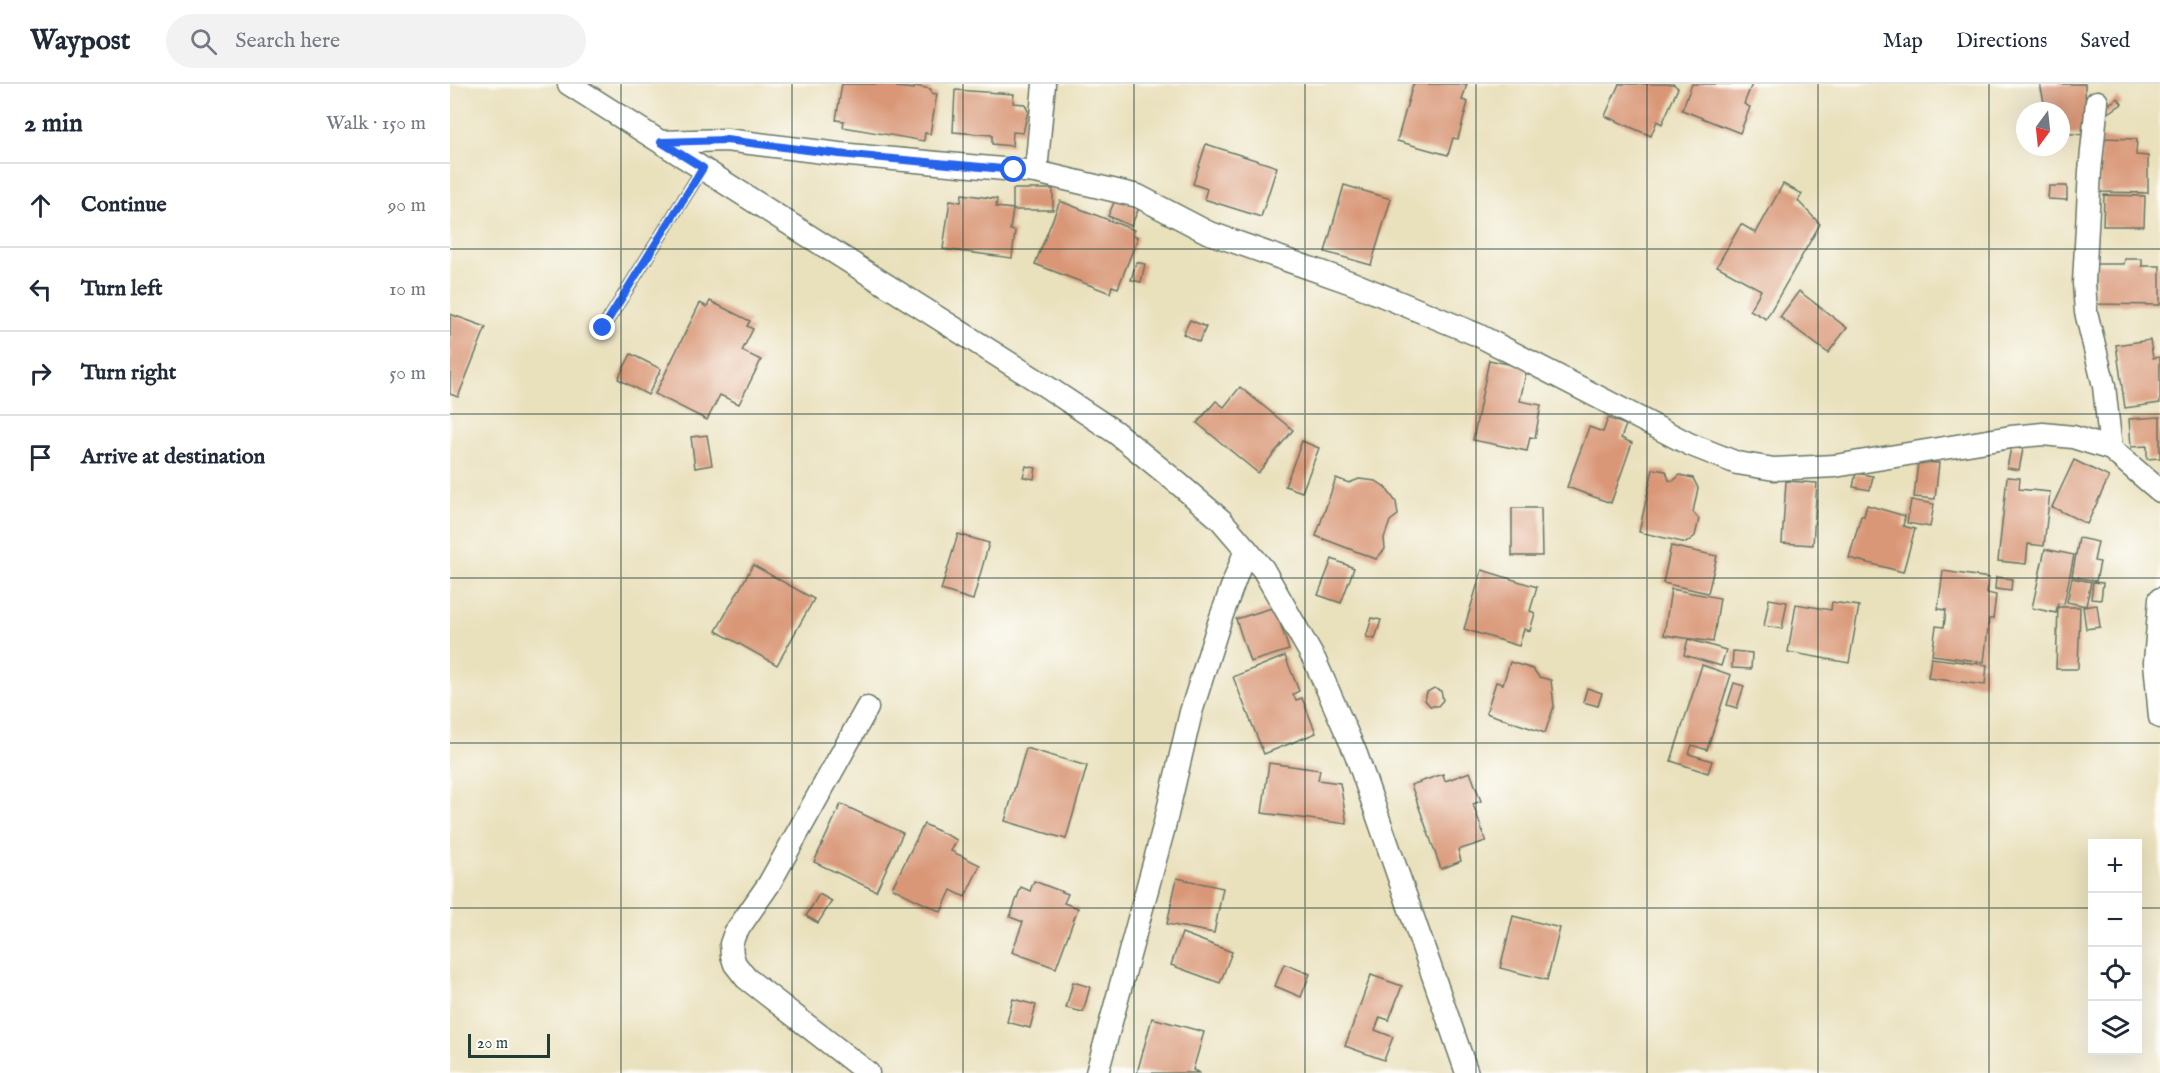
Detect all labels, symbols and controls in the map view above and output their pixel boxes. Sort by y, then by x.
search box [166,14,586,68]
text: Waypost [30,24,130,59]
icon: search [187,25,220,58]
text: Search here [235,27,340,55]
text: Map [1883,28,1923,55]
text: Directions [1956,28,2047,55]
text: Saved [2080,28,2130,55]
north arrow [2016,102,2070,156]
text: 2 min [24,107,83,140]
text: Walk · 150 m [326,111,426,136]
route start [1000,156,1026,182]
icon: ahead [24,189,57,222]
text: Continue [81,191,167,219]
text: 90 m [388,193,426,218]
icon: left [24,273,57,306]
text: Turn left [81,275,163,303]
text: 10 m [389,277,426,302]
route end [589,314,615,340]
icon: right [24,357,57,390]
text: Turn right [81,359,176,387]
text: 50 m [389,361,426,386]
icon: arrive [24,441,57,474]
text: Arrive at destination [81,443,265,471]
map controls [2088,839,2142,1055]
button: + [2088,839,2142,893]
button: − [2088,893,2142,947]
button: locate [2088,947,2142,1001]
button: layers [2088,1001,2142,1055]
scale bar [468,1031,550,1058]
text: 20 m [477,1034,508,1054]

